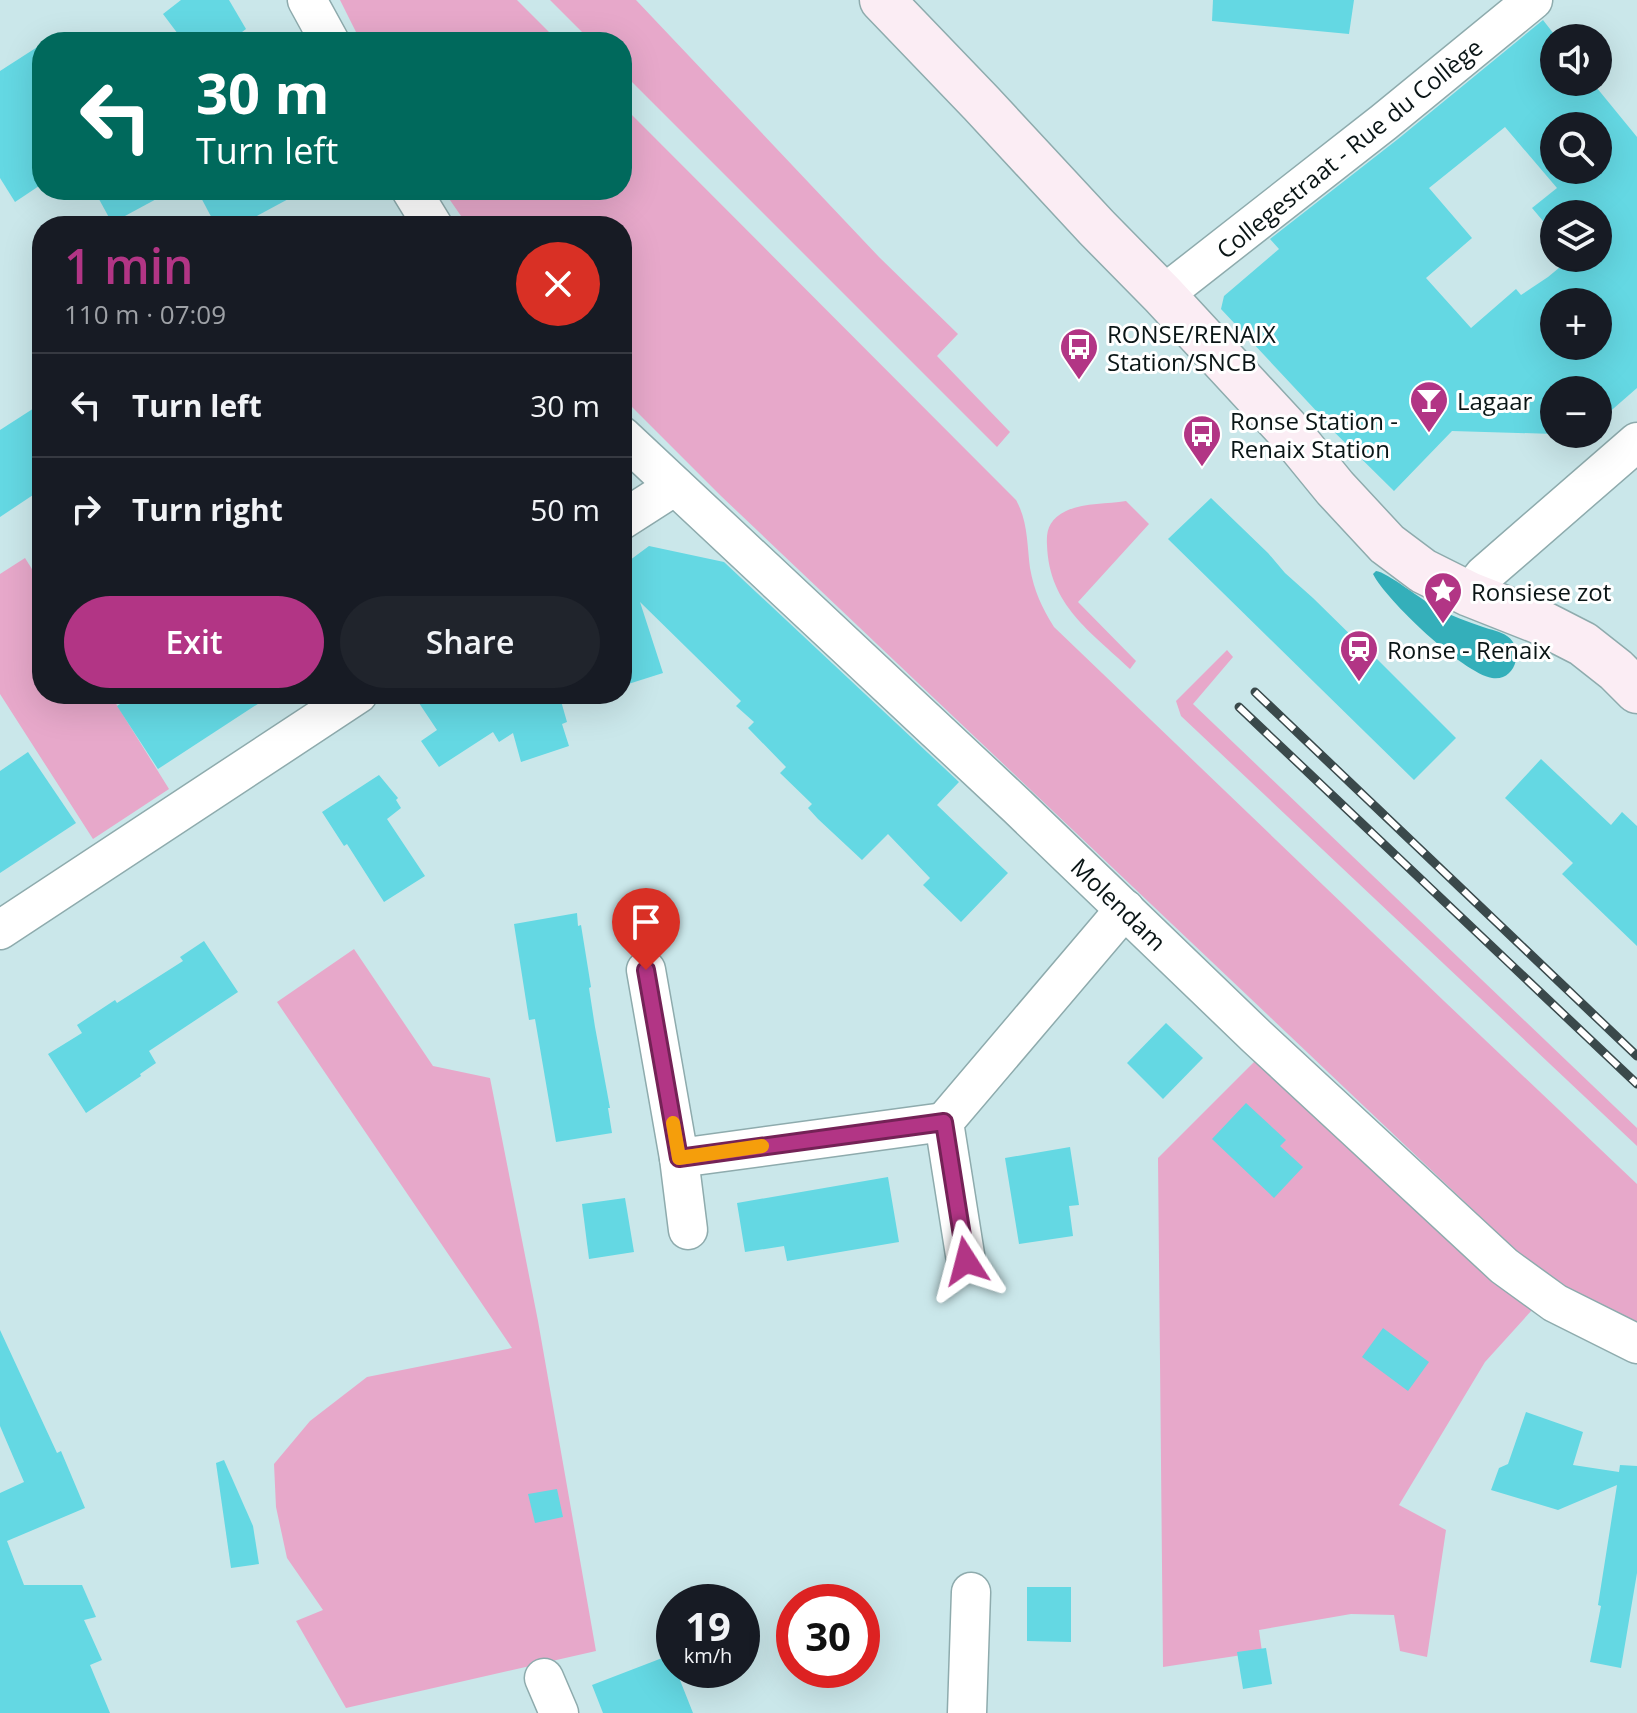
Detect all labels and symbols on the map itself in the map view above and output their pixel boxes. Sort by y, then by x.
street label: Collegestraat - Rue du Collège [1209,30,1489,266]
place label: RONSE/RENAIX Station/SNCB [1107,317,1276,378]
bus stop icon: RONSE/RENAIX Station/SNCB [1058,326,1100,381]
bar icon: Lagaar [1408,379,1450,434]
place label: Lagaar [1457,384,1533,417]
place label: Ronse Station - Renaix Station [1230,404,1398,465]
bus stop icon: Ronse Station - Renaix Station [1181,413,1223,468]
place icon: Ronsiese zot [1422,570,1464,625]
place label: Ronsiese zot [1471,575,1611,608]
station icon: Ronse - Renaix [1338,628,1380,683]
place label: Ronse - Renaix [1387,633,1551,666]
street label: Molendam [1064,850,1174,958]
pin [612,888,680,970]
position arrow [924,1219,1008,1303]
speed limit sign: 30 [776,1584,880,1688]

